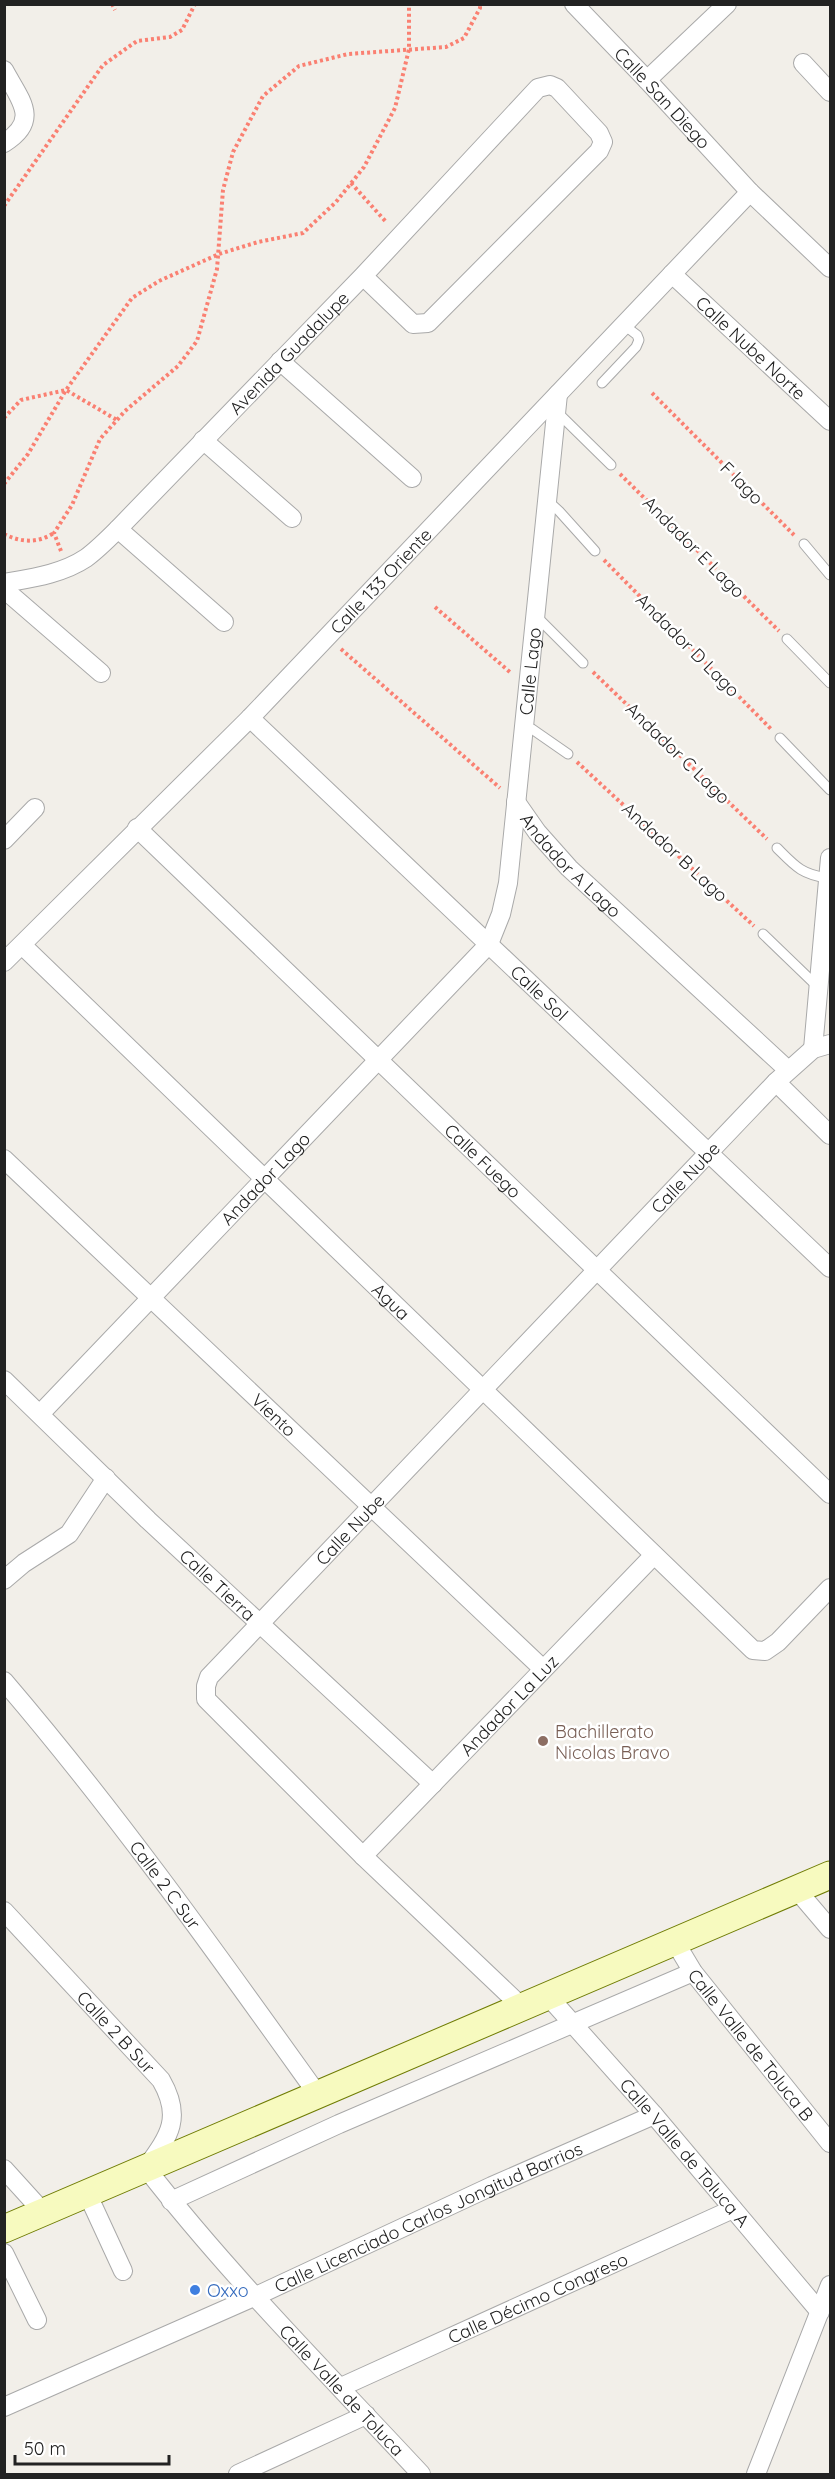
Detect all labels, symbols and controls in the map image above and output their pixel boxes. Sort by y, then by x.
street label: Calle San Diego [610,42,716,153]
street label: Avenida Guadalupe [224,286,354,419]
street label: Calle Nube Norte [691,291,811,404]
street label: F lago [716,457,768,509]
street label: Andador E Lago [638,491,750,603]
street label: Calle 133 Oriente [325,523,436,638]
street label: Andador D Lago [631,588,745,702]
street label: Calle Lago [514,626,546,716]
street label: Andador C Lago [621,697,735,809]
street label: Andador B Lago [617,797,733,907]
street label: Andador A Lago [516,808,626,922]
street label: Calle Sol [506,960,573,1025]
street label: Calle Fuego [440,1118,526,1203]
street label: Andador Lago [215,1127,315,1230]
street label: Calle Nube [646,1137,725,1218]
street label: Agua [367,1278,415,1325]
street label: Viento [247,1388,301,1441]
street label: Calle Nube [310,1489,389,1570]
street label: Calle Tierra [175,1544,261,1626]
street label: Andador La Luz [455,1650,563,1760]
place label: Bachillerato Nicolas Bravo [555,1720,670,1764]
marker: Bachillerato Nicolas Bravo [536,1734,550,1748]
street label: Calle 2 C Sur [125,1836,206,1934]
street label: Calle Valle de Toluca B [683,1964,819,2125]
street label: Calle 2 B Sur [72,1986,160,2078]
street label: Calle Valle de Toluca A [615,2073,755,2232]
street label: Calle Licenciado Carlos Jongitud Barrios [271,2136,586,2297]
street label: Calle Décimo Congreso [444,2247,631,2348]
place label: Oxxo [207,2279,249,2302]
marker: Oxxo [188,2283,202,2297]
street label: Calle Valle de Toluca [275,2320,409,2461]
scale bar [15,2428,170,2466]
text: 50 m [24,2437,66,2460]

